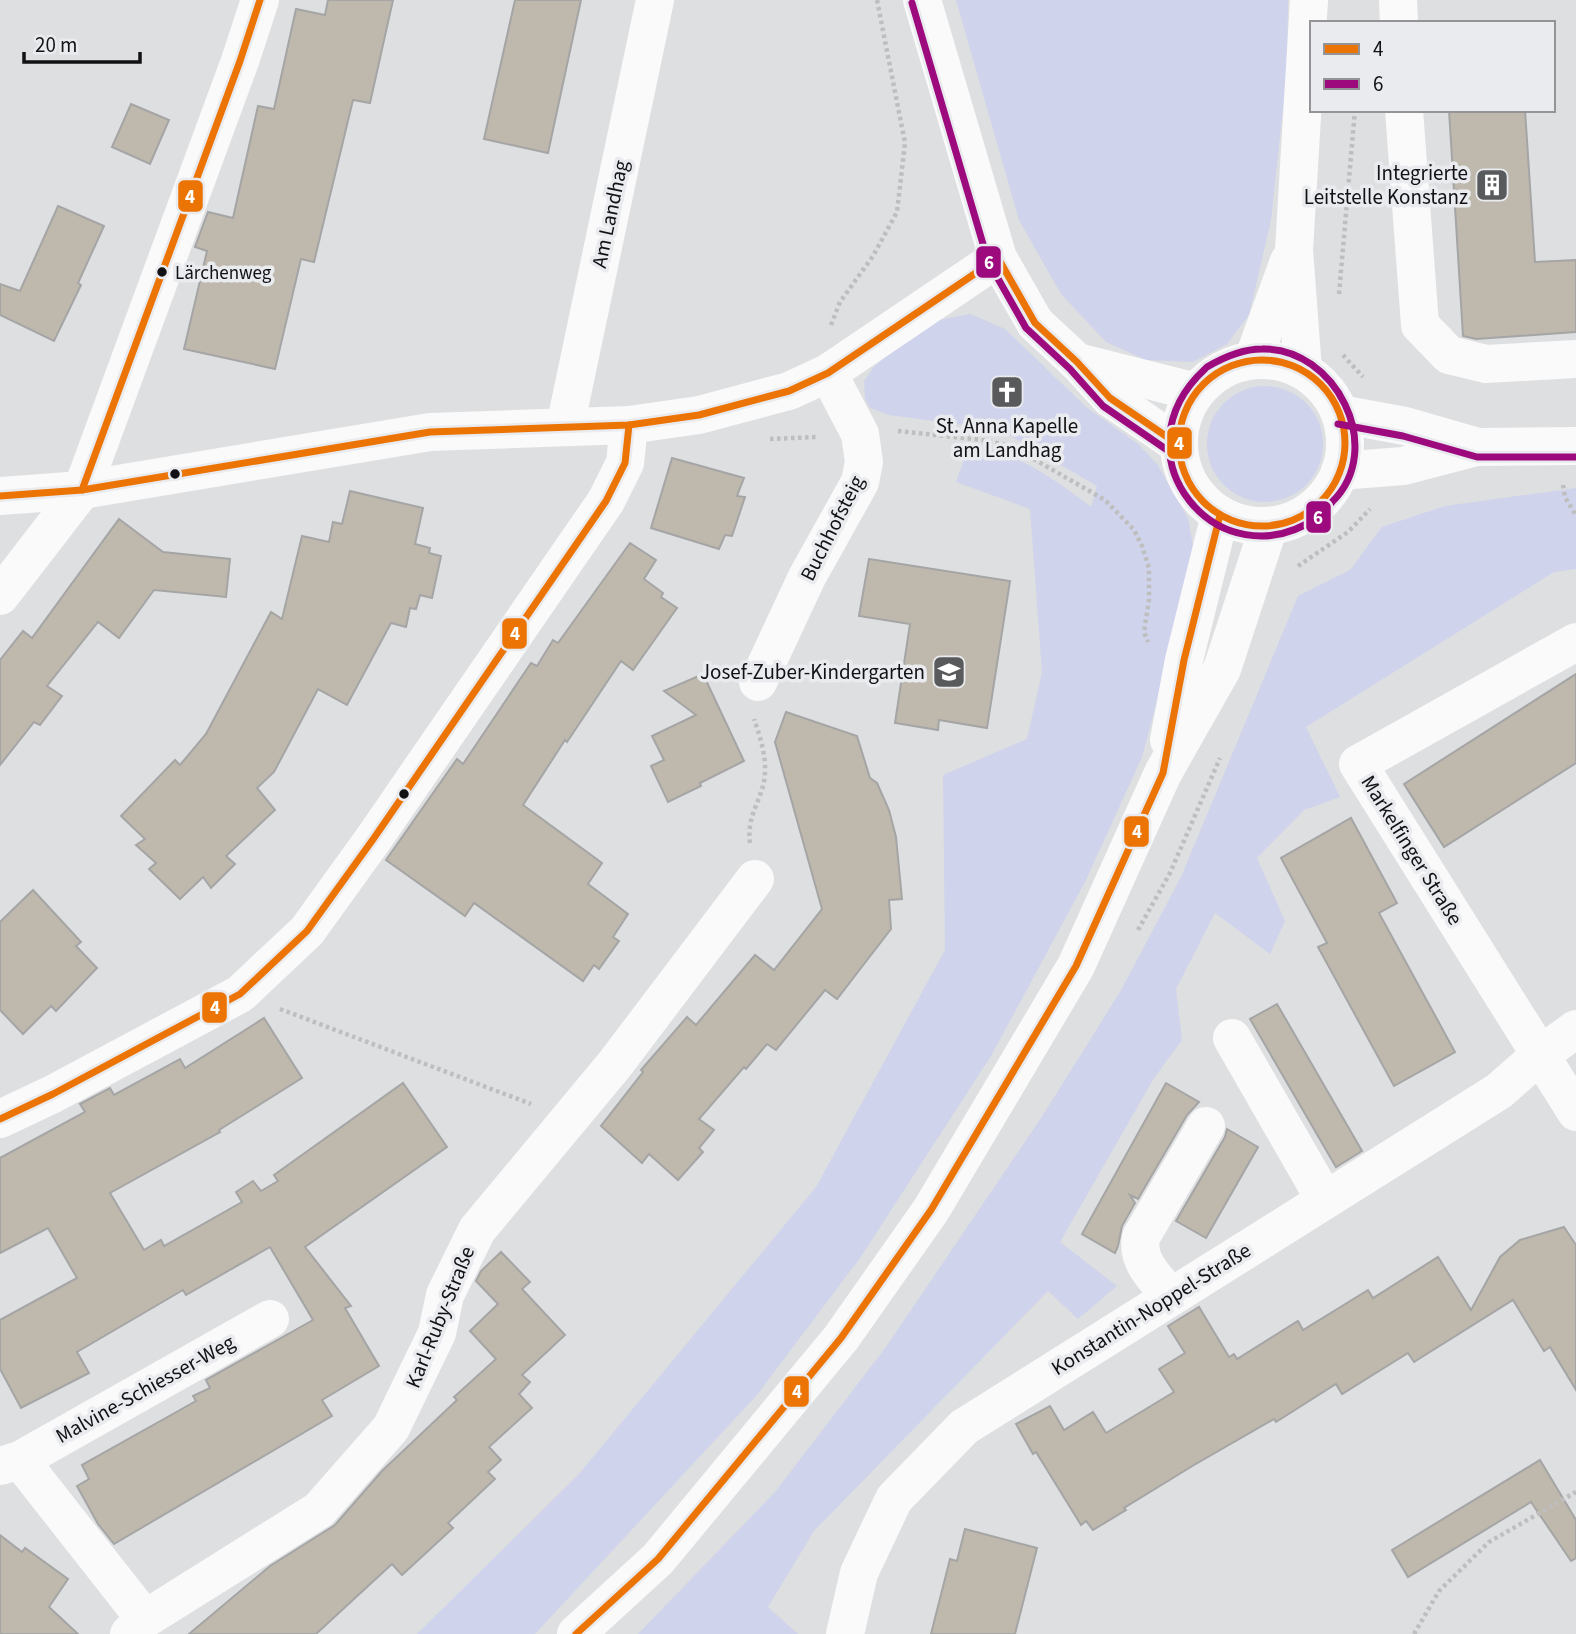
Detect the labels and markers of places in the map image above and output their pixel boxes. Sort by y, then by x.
place label: Integrierte Leitstelle Konstanz [1304,158,1468,212]
building icon: Integrierte Leitstelle Konstanz [1473,166,1511,204]
place label: Lärchenweg [175,260,272,287]
marker: Lärchenweg [155,265,169,279]
church icon: St. Anna Kapelle am Landhag [988,373,1026,411]
place label: St. Anna Kapelle am Landhag [936,411,1078,465]
unlabelled marker [168,467,182,481]
school or university icon: Josef-Zuber-Kindergarten [930,653,968,691]
place label: Josef-Zuber-Kindergarten [700,657,925,687]
unlabelled marker [397,787,411,801]

